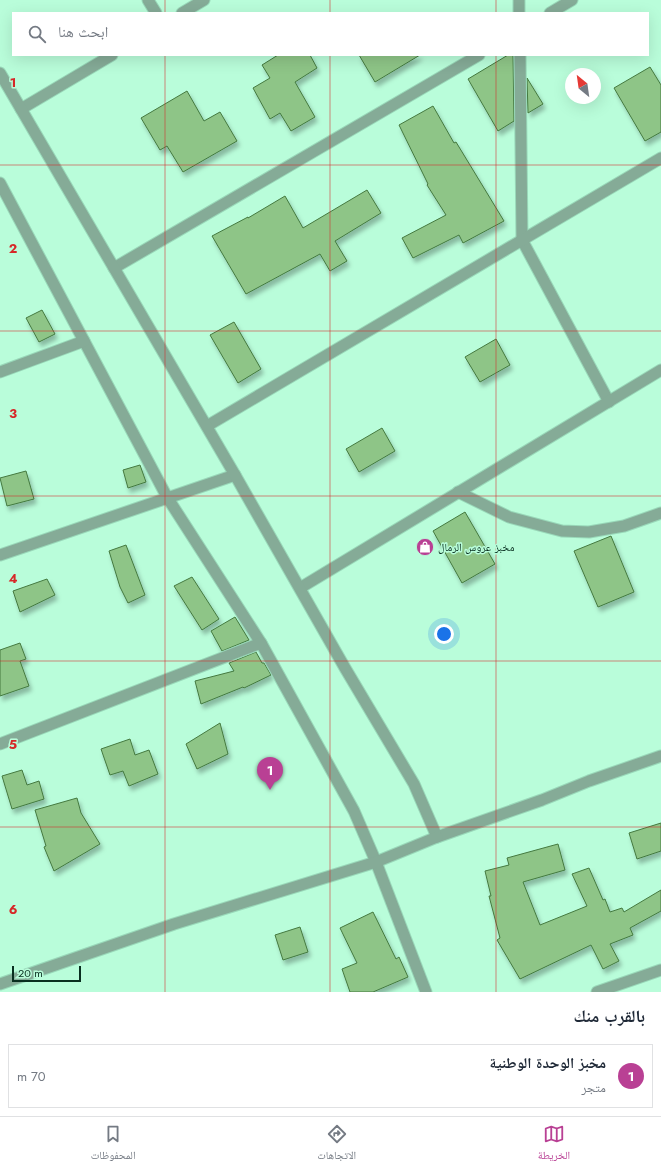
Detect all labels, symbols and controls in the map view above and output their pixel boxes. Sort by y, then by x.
search box [12,12,649,56]
text: ابحث هنا [58,21,108,43]
icon: search [26,23,48,45]
north arrow [565,68,601,104]
text: 1 [10,73,16,92]
text: 2 [9,239,17,258]
text: 3 [9,404,17,423]
shop icon: مخبز عروس الرمال [415,537,435,557]
place label: مخبز عروس الرمال [438,539,515,555]
text: 4 [8,569,18,588]
your location [434,624,454,644]
text: 5 [9,735,17,754]
pin: 1 [257,757,283,790]
text: 6 [9,900,18,919]
scale bar [12,964,81,983]
text: 20 m [18,965,43,981]
text: بالقرب منك [574,1004,645,1028]
text: مخبز الوحدة الوطنية [490,1052,606,1074]
text: 70 m [17,1067,46,1086]
text: 1 [628,1067,634,1086]
text: متجر [581,1078,606,1097]
tab: المحفوظات [91,1123,136,1166]
tab: الاتجاهات [317,1123,356,1166]
tab: الخريطة [538,1123,570,1166]

